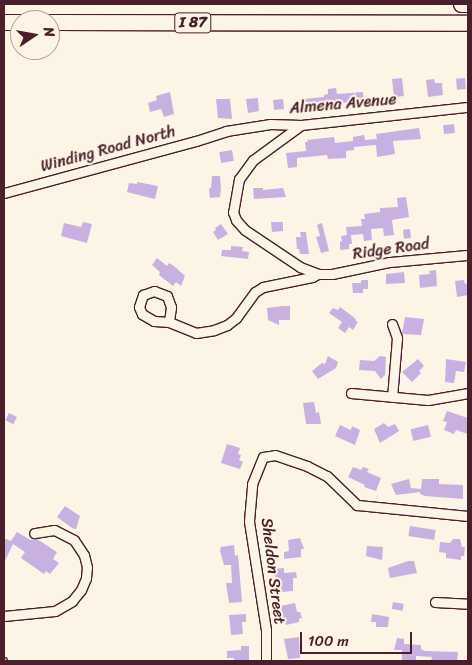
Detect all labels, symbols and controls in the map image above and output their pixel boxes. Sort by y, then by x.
north arrow [10,10,60,60]
road number: I 87 [174,10,212,36]
text: N [36,25,62,39]
street label: Almena Avenue [289,90,397,118]
street label: Winding Road North [38,122,178,176]
street label: Ridge Road [351,234,431,264]
street label: Sheldon Street [257,517,289,625]
scale bar [302,622,414,654]
text: 100 m [308,628,349,654]

